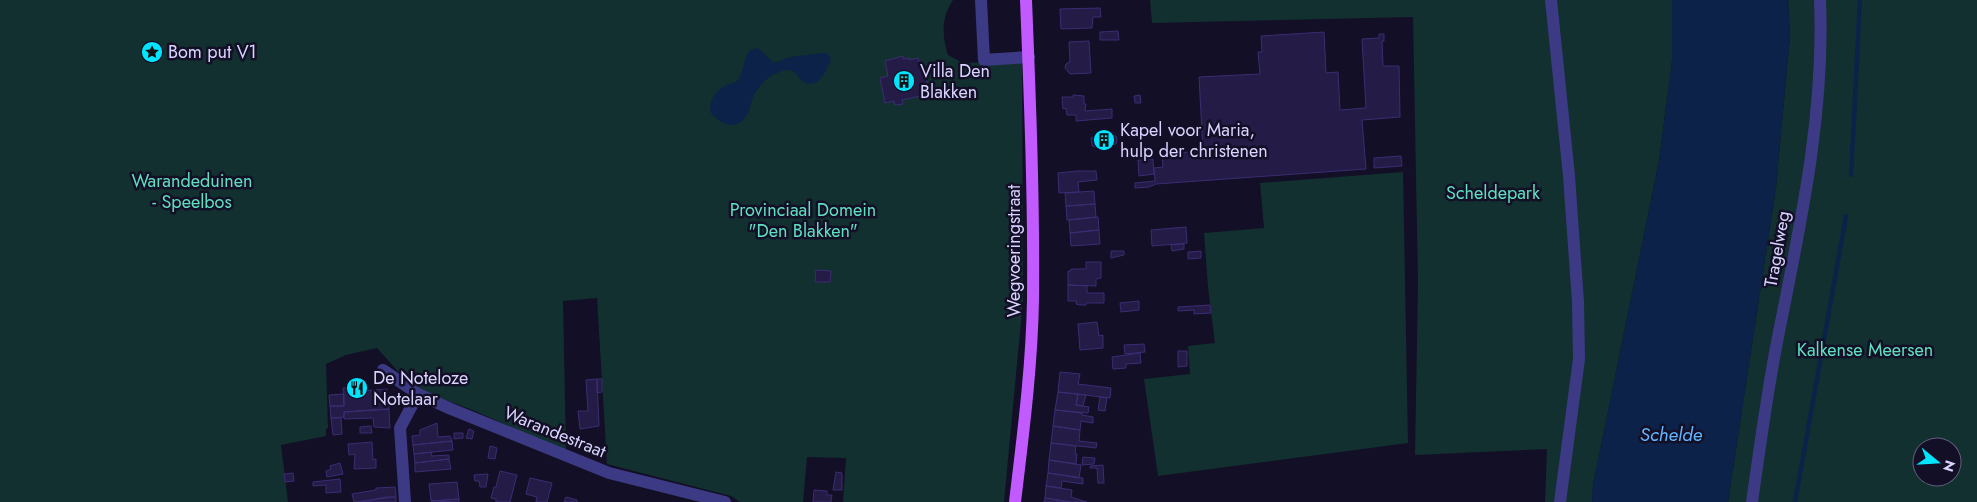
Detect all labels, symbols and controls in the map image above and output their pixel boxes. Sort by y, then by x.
place label: Bom put V1 [168,39,257,65]
place icon: Bom put V1 [140,40,164,64]
place label: Villa Den Blakken [920,58,990,105]
building icon: Villa Den Blakken [892,69,916,93]
place label: Kapel voor Maria, hulp der christenen [1120,117,1268,164]
building icon: Kapel voor Maria, hulp der christenen [1092,128,1116,152]
park label: Warandeduinen - Speelbos [131,168,253,215]
park label: Scheldepark [1446,180,1540,206]
street label: Wegvoeringstraat [1001,184,1027,317]
park label: Provinciaal Domein "Den Blakken" [730,197,876,244]
street label: Tragelweg [1758,209,1796,289]
park label: Kalkense Meersen [1797,337,1933,363]
place label: De Noteloze Notelaar [373,365,468,412]
restaurant icon: De Noteloze Notelaar [345,376,369,400]
street label: Warandestraat [500,400,611,465]
water label: Schelde [1640,421,1703,448]
north arrow [1912,437,1962,487]
text: N [1938,458,1961,474]

